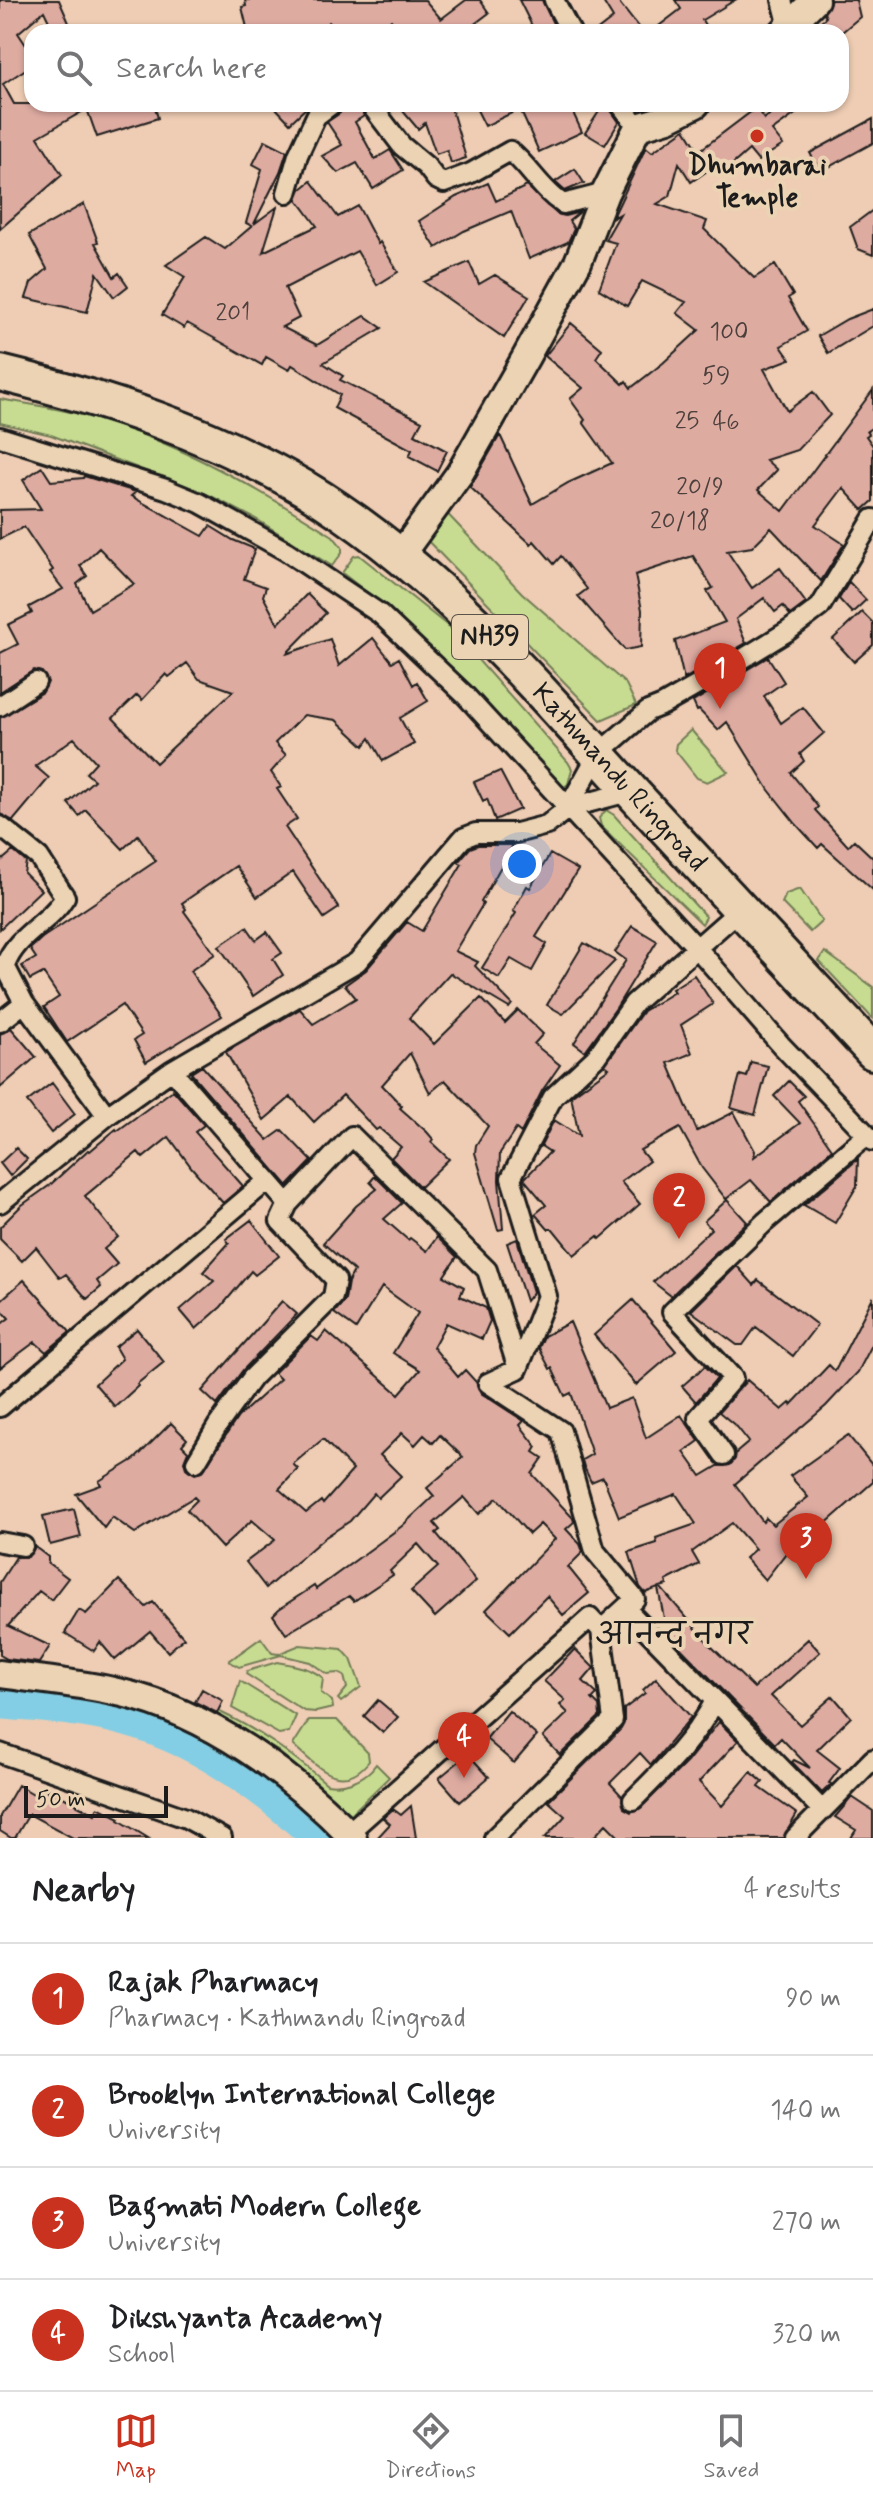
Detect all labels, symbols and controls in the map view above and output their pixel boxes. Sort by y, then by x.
search box [24,24,849,112]
icon: search [52,46,96,90]
text: Search here [116,49,267,88]
marker: Dhumbarai Temple [748,127,766,145]
place label: Dhumbarai Temple [688,148,826,217]
house number: 201 [216,298,250,329]
house number: 100 [710,317,748,348]
house number: 59 [702,361,730,392]
house number: 25 [675,406,699,437]
house number: 46 [712,407,740,438]
house number: 20/9 [676,472,724,503]
house number: 20/18 [650,506,710,537]
road number: NH39 [452,615,528,659]
pin: 1 [694,643,746,709]
street label: Kathmandu Ringroad [523,675,715,880]
your location [502,844,542,884]
pin: 2 [653,1173,705,1239]
pin: 3 [780,1513,832,1579]
district label: आनन्द नगर [596,1616,754,1655]
pin: 4 [438,1712,490,1778]
scale bar [24,1782,168,1818]
text: 50 m [36,1786,85,1814]
text: Nearby [32,1868,136,1913]
text: 4 results [744,1873,841,1907]
text: Rajak Pharmacy [108,1963,319,2002]
text: 1 [52,1982,64,2016]
text: 90 m [786,1982,841,2016]
text: Pharmacy · Kathmandu Ringroad [108,2002,466,2036]
text: Brooklyn International College [108,2075,495,2114]
text: 2 [52,2094,64,2128]
text: 140 m [770,2094,841,2128]
text: University [108,2114,221,2148]
text: Bagmati Modern College [108,2187,421,2226]
text: 3 [52,2206,64,2240]
text: 270 m [772,2206,841,2240]
text: University [108,2226,221,2260]
text: Dikshyanta Academy [108,2299,382,2338]
text: 4 [50,2318,66,2352]
text: 320 m [772,2318,841,2352]
text: School [108,2338,175,2372]
tab: Map [114,2409,158,2485]
tab: Directions [385,2409,476,2485]
tab: Saved [704,2409,759,2485]

